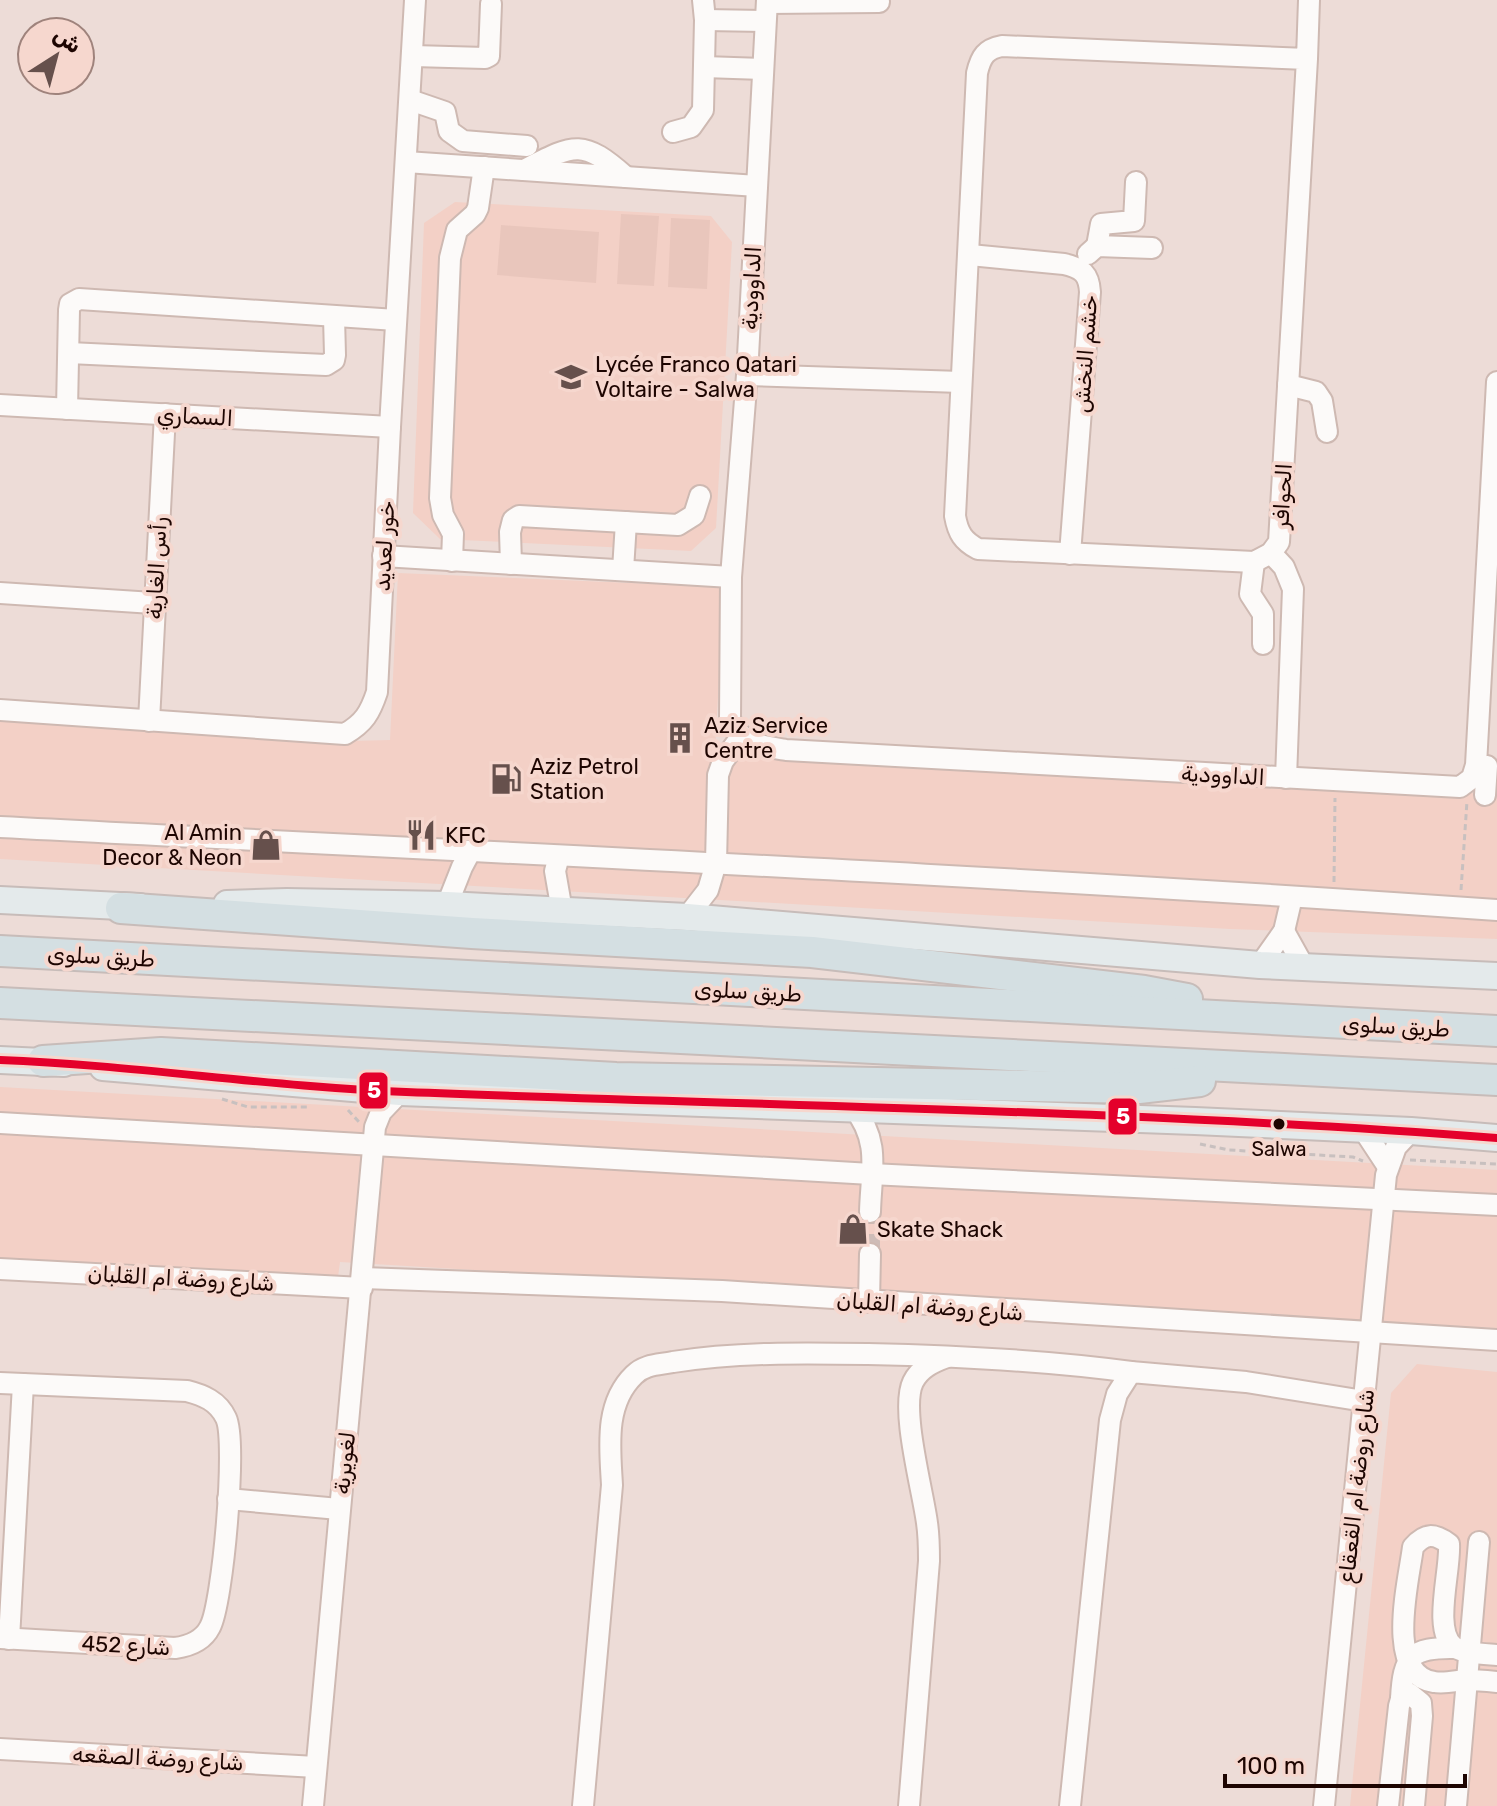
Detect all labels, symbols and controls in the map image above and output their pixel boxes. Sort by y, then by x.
north arrow [16,16,96,96]
text: ش [48,21,87,59]
street label: الداوودية [736,246,767,330]
street label: خشم النخش [1068,294,1104,414]
place label: Lycée Franco Qatari Voltaire - Salwa [595,351,797,403]
school or university icon: Lycée Franco Qatari Voltaire - Salwa [554,360,588,394]
street label: السماري [156,401,234,434]
street label: الحوافر [1267,463,1298,532]
street label: خور لعديد [369,500,400,592]
street label: رأس الغارية [140,516,173,620]
place label: Aziz Service Centre [704,712,828,764]
building icon: Aziz Service Centre [663,721,697,755]
place label: Aziz Petrol Station [530,753,639,805]
street label: الداوودية [1181,760,1265,791]
fuel station icon: Aziz Petrol Station [489,762,523,796]
restaurant icon: KFC [404,818,438,852]
place label: Al Amin Decor & Neon [102,819,242,871]
place label: KFC [445,822,486,849]
shop icon: Al Amin Decor & Neon [249,828,283,862]
street label: طريق سلوى [47,940,155,973]
street label: طريق سلوى [694,975,802,1008]
street label: طريق سلوى [1342,1010,1450,1043]
line badge: 5 [358,1071,389,1110]
text: 5 [367,1077,381,1104]
line badge: 5 [1107,1097,1138,1136]
text: 5 [1116,1103,1130,1130]
marker: Salwa [1271,1116,1287,1132]
place label: Salwa [1251,1137,1307,1161]
shop icon: Skate Shack [836,1212,870,1246]
place label: Skate Shack [877,1216,1004,1243]
street label: شارع روضة ام القلبان [87,1260,275,1299]
street label: شارع روضة ام القلبان [836,1287,1024,1328]
street label: شارع روضة ام القعقاع [1333,1388,1382,1585]
street label: لغويرية [328,1430,361,1496]
street label: شارع 452 [81,1630,171,1663]
scale bar [1225,1738,1465,1788]
street label: شارع روضة الصقعه [72,1741,244,1778]
text: 100 m [1237,1752,1305,1780]

